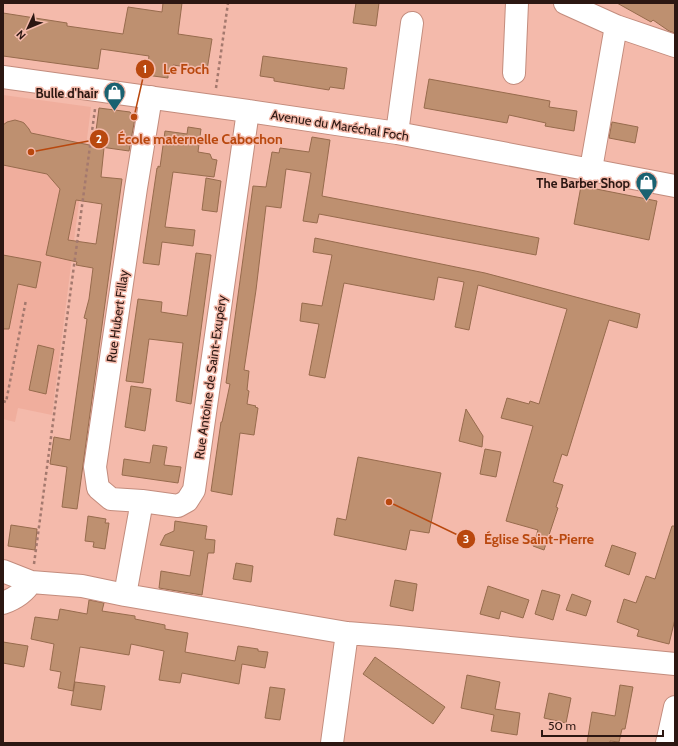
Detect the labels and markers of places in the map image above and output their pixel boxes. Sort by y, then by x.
callout: Le Foch [135,56,217,82]
shop icon: Bulle d'hair [101,80,127,113]
place label: Bulle d'hair [36,85,99,101]
callout: École maternelle Cabochon [89,126,291,152]
shop icon: The Barber Shop [633,170,659,203]
place label: The Barber Shop [536,175,631,191]
callout: Église Saint-Pierre [456,526,602,552]

